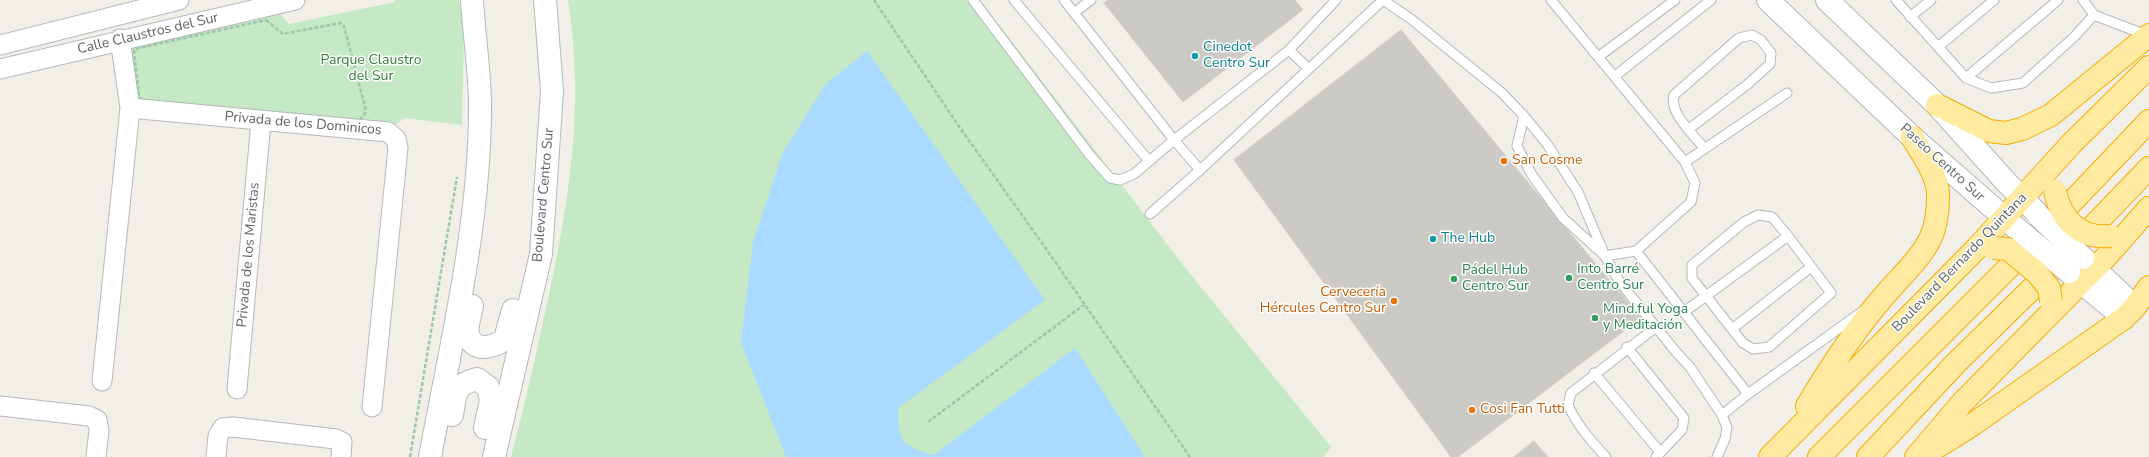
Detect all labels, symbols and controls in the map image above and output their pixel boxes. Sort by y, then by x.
street label: Calle Claustros del Sur [76,10,220,58]
place label: Cinedot Centro Sur [1203,40,1270,72]
marker: Cinedot Centro Sur [1190,51,1200,61]
park label: Parque Claustro del Sur [320,53,422,86]
street label: Privada de los Dominicos [224,109,382,139]
street label: Paseo Centro Sur [1896,120,1988,206]
street label: Boulevard Centro Sur [530,127,558,263]
place label: San Cosme [1512,153,1582,169]
marker: San Cosme [1499,156,1509,166]
street label: Privada de los Maristas [234,182,264,328]
street label: Boulevard Bernardo Quintana [1889,190,2031,336]
place label: The Hub [1441,231,1495,247]
marker: The Hub [1428,234,1438,244]
place label: Into Barré Centro Sur [1577,262,1644,294]
place label: Pádel Hub Centro Sur [1462,263,1529,296]
marker: Into Barré Centro Sur [1564,273,1574,283]
marker: Pádel Hub Centro Sur [1449,274,1459,284]
place label: Cervecería Hércules Centro Sur [1260,285,1386,318]
marker: Cervecería Hércules Centro Sur [1389,296,1399,306]
place label: Mind.ful Yoga y Meditación [1603,302,1688,334]
marker: Mind.ful Yoga y Meditación [1590,313,1600,323]
place label: Cosi Fan Tutti [1480,402,1565,418]
marker: Cosi Fan Tutti [1467,405,1477,415]

